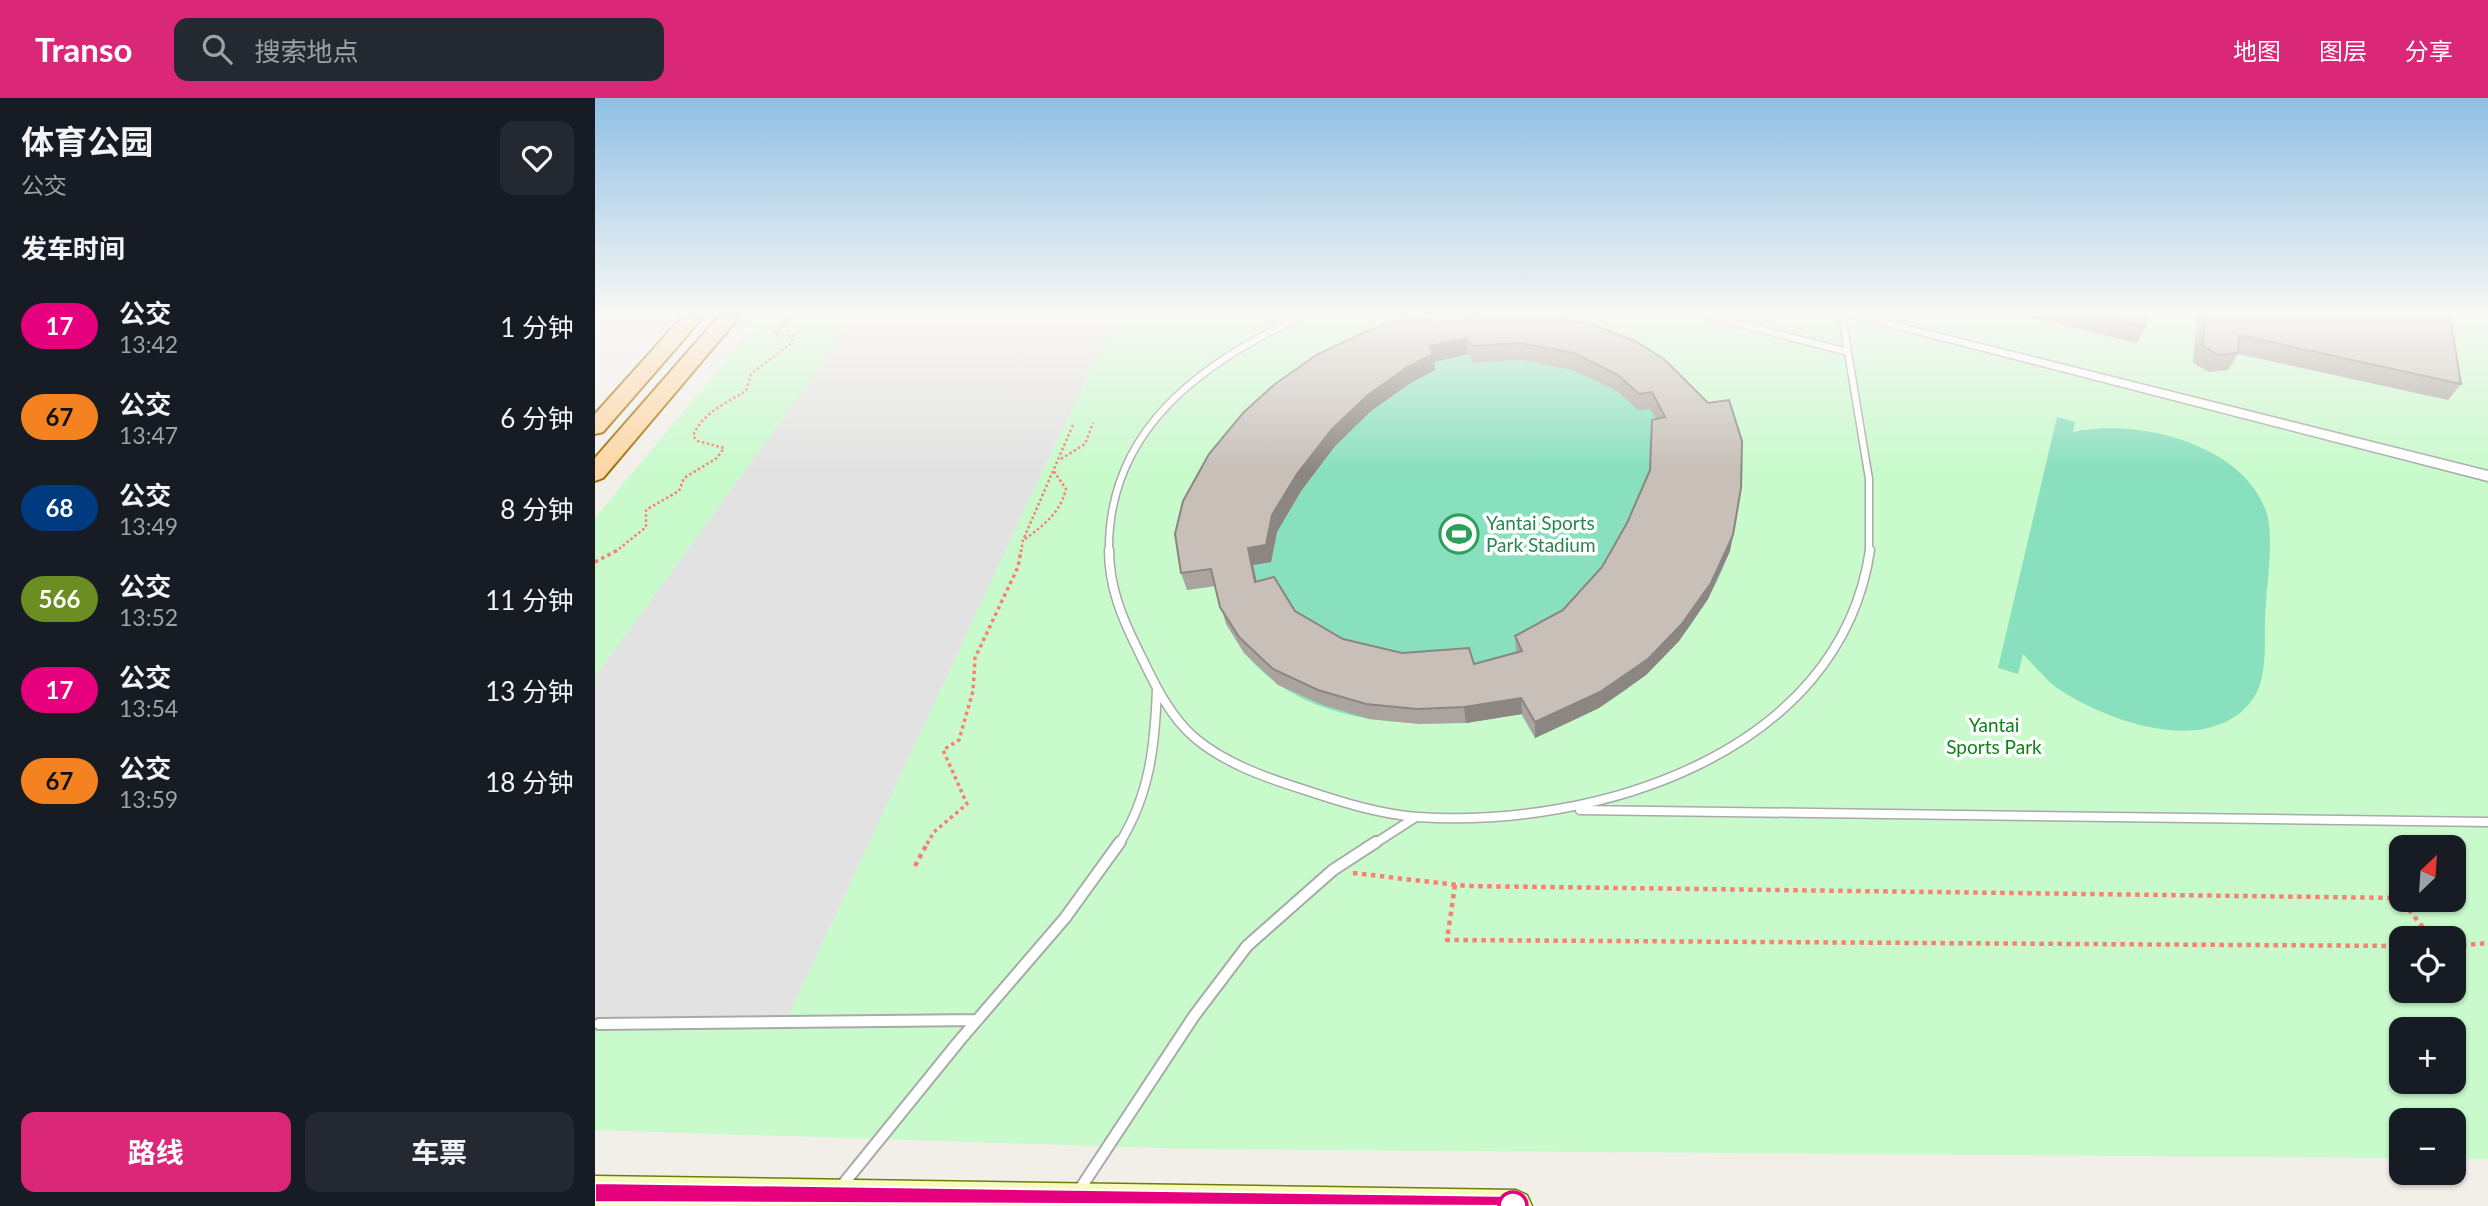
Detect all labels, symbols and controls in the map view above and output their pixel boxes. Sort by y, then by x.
search box [174,18,664,81]
text: Transo [35,29,132,69]
icon: search [198,30,236,68]
text: 搜索地点 [254,35,358,67]
text: 地图 [2233,36,2281,65]
text: 图层 [2319,36,2367,65]
text: 分享 [2405,36,2453,65]
text: 体育公园 [21,121,153,161]
button: heart [500,121,574,195]
text: 公交 [21,171,67,199]
text: 发车时间 [21,232,125,264]
text: 公交 [119,297,171,329]
text: 17 [46,311,73,340]
text: 1 分钟 [500,311,574,343]
text: 13:42 [119,330,178,358]
text: 公交 [119,388,171,420]
text: 67 [46,402,73,431]
text: 6 分钟 [500,402,574,434]
text: 13:47 [119,421,178,449]
text: 公交 [119,479,171,511]
text: 68 [46,493,73,522]
text: 8 分钟 [500,493,574,525]
place label: Yantai Sports Park Stadium [1486,511,1596,556]
text: 13:49 [119,512,178,540]
sports icon: Yantai Sports Park Stadium [1438,513,1480,555]
text: 公交 [119,570,171,602]
text: 566 [39,584,80,613]
text: 11 分钟 [485,584,574,616]
text: 13:52 [119,603,178,631]
text: 公交 [119,661,171,693]
text: 17 [46,675,73,704]
text: 13 分钟 [485,675,574,707]
text: 13:54 [119,694,178,722]
park label: Yantai Sports Park [1946,713,2042,758]
text: 公交 [119,752,171,784]
text: 67 [46,766,73,795]
text: 18 分钟 [485,766,574,798]
text: 13:59 [119,785,178,813]
north arrow [2389,835,2466,912]
map controls [2389,835,2466,1185]
button: locate [2389,926,2466,1003]
button: + [2389,1017,2466,1094]
button: − [2389,1108,2466,1185]
button: 路线 [21,1112,291,1192]
button: 车票 [305,1112,574,1192]
unlabelled marker [1498,1191,1528,1206]

